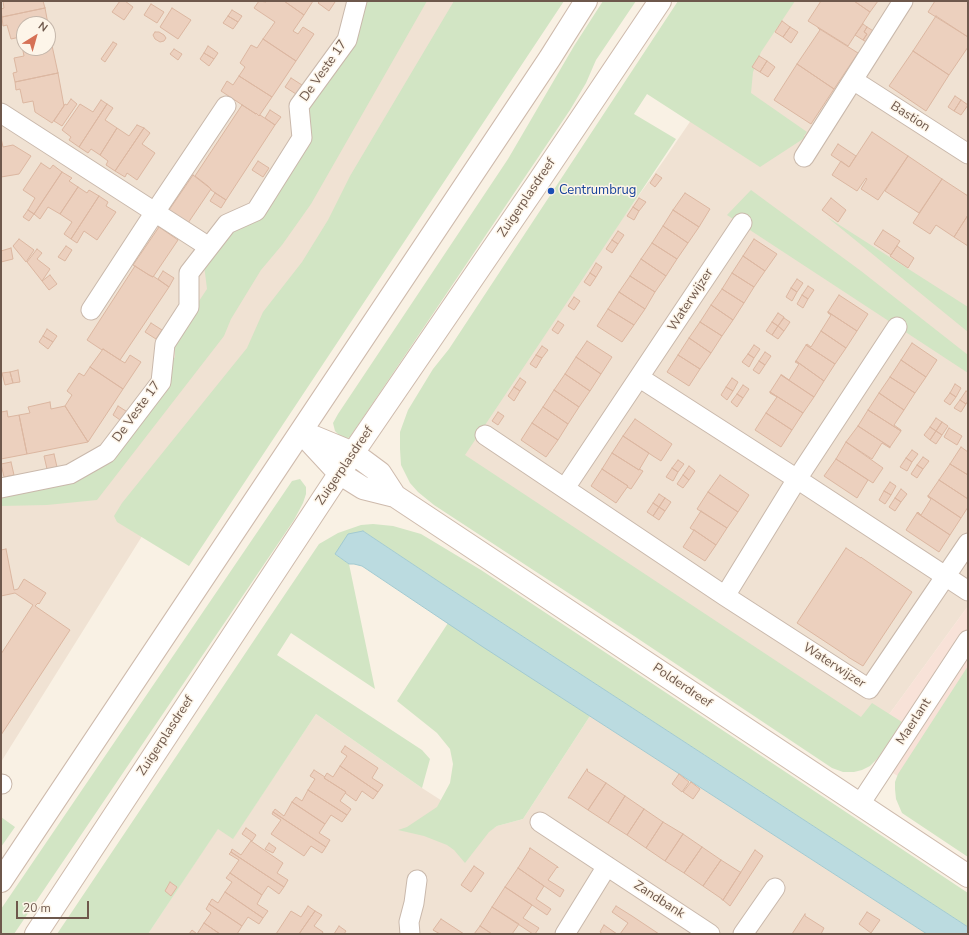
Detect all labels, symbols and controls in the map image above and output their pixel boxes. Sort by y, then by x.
north arrow [16,16,56,56]
text: N [35,18,51,35]
street label: De Veste 17 [297,37,351,105]
street label: Bastion [887,98,933,136]
street label: Zuigerplasdreef [495,156,559,240]
place label: Centrumbrug [559,183,636,199]
marker: Centrumbrug [546,186,556,196]
street label: Waterwijzer [665,266,717,334]
street label: De Veste 17 [110,378,164,446]
street label: Zuigerplasdreef [313,424,377,508]
street label: Waterwijzer [800,640,868,692]
street label: Polderdreef [649,660,715,712]
street label: Zuigerplasdreef [134,693,198,779]
street label: Maerlant [893,696,935,748]
street label: Zandbank [631,878,687,922]
scale bar [18,893,91,919]
text: 20 m [23,900,51,916]

